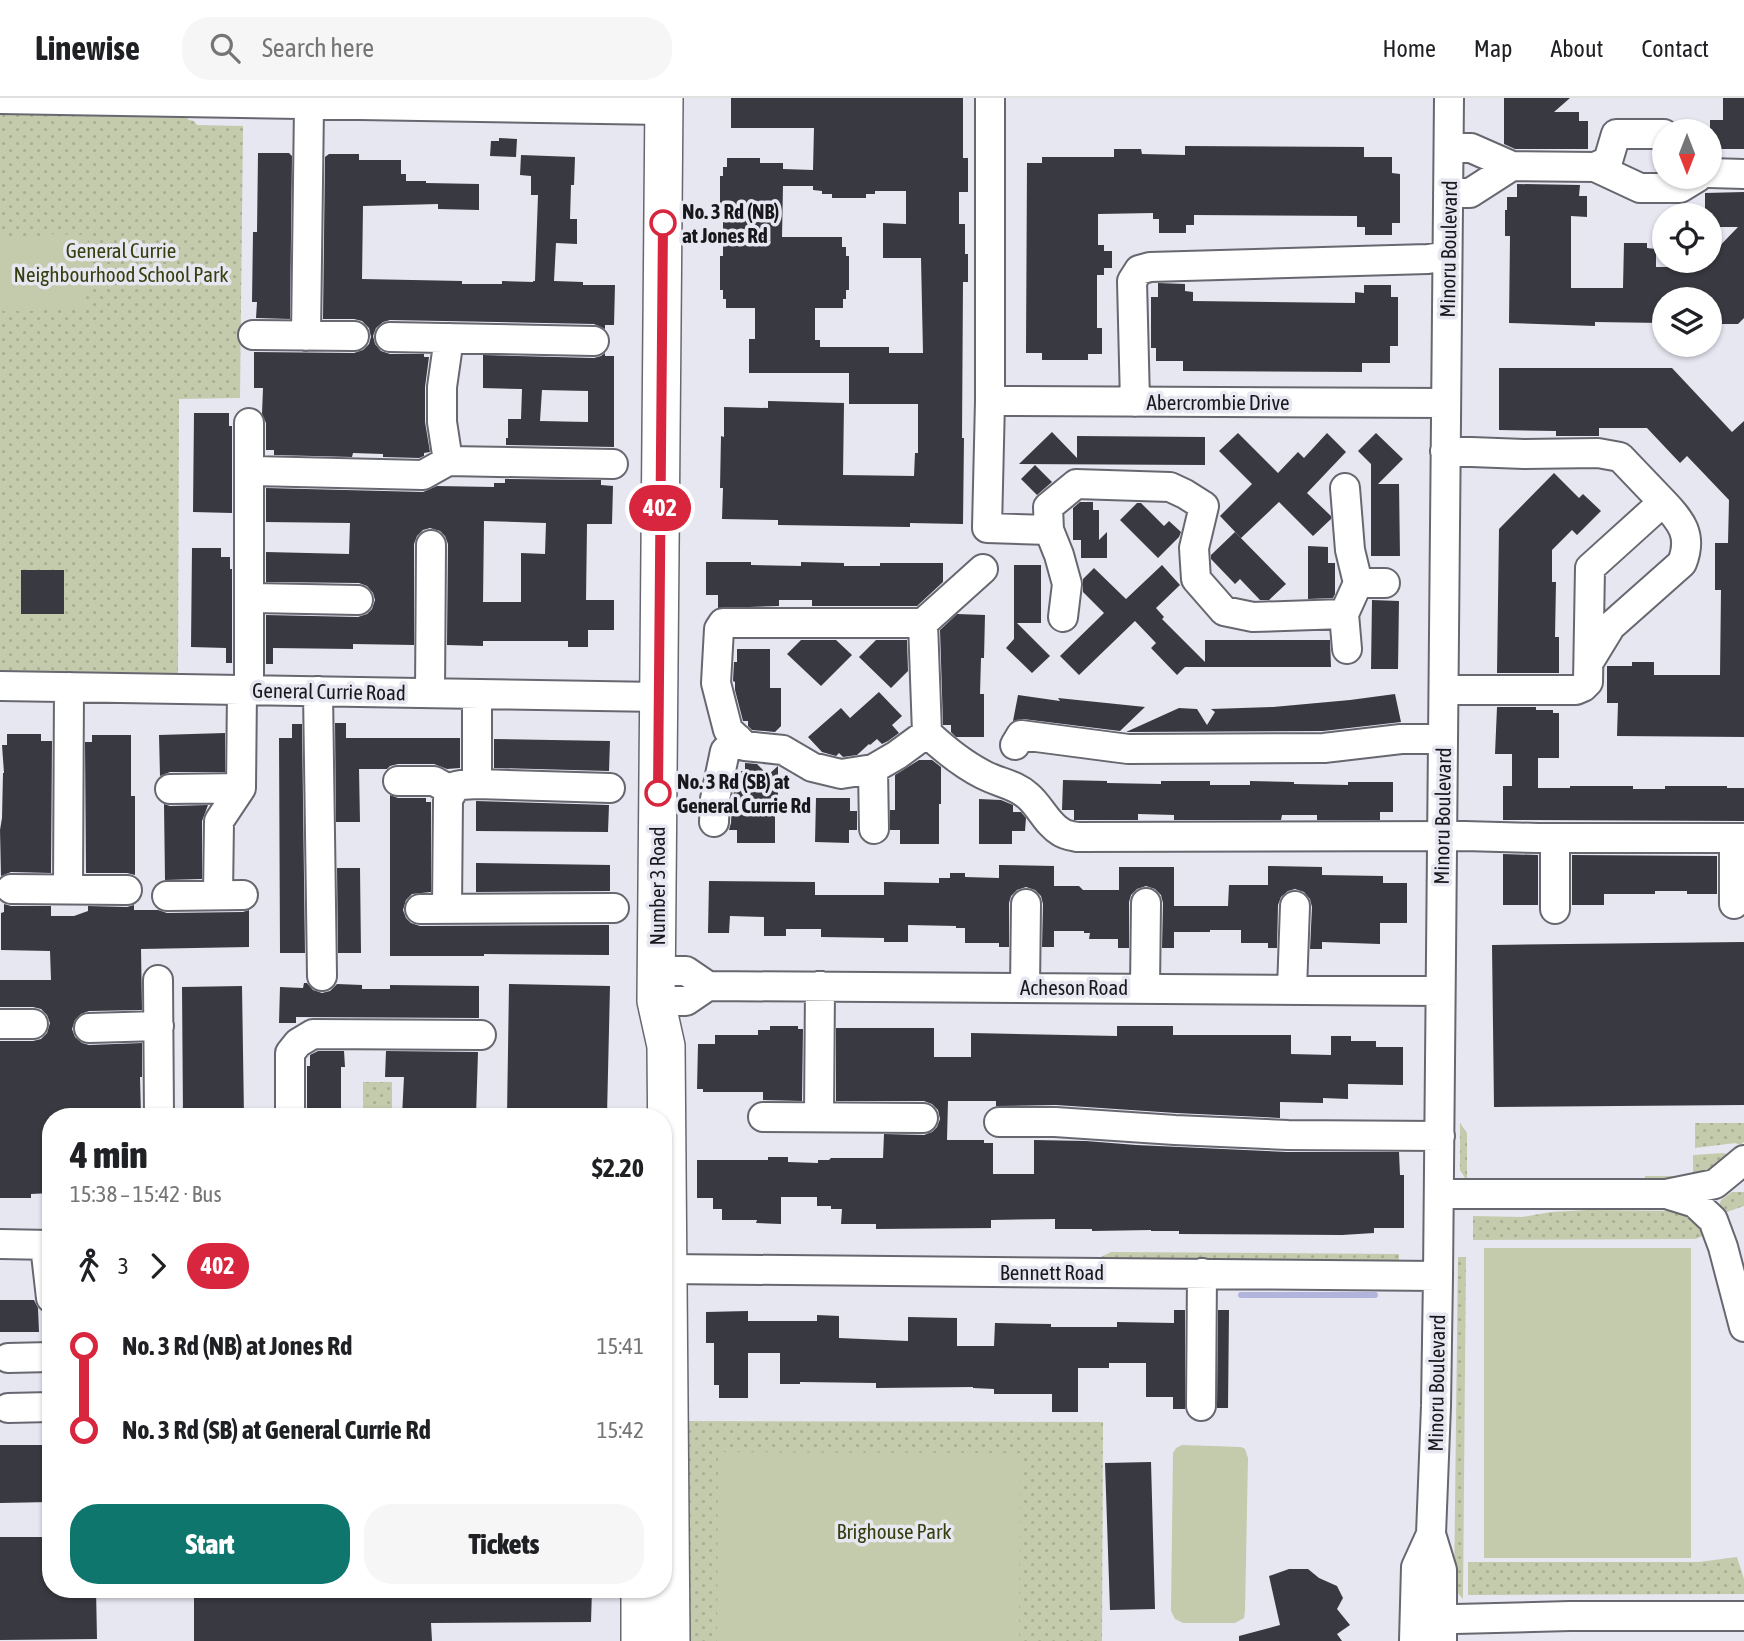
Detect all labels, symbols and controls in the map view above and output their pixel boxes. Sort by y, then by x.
search box [182,17,672,80]
text: Linewise [35,29,140,67]
icon: search [206,29,244,67]
text: Search here [262,33,374,63]
text: Home [1382,35,1436,62]
text: Map [1474,35,1512,62]
text: About [1550,35,1603,62]
text: Contact [1641,35,1709,62]
north arrow [1652,119,1722,189]
map controls [1652,119,1722,357]
street label: Minoru Boulevard [1435,180,1461,318]
place label: No. 3 Rd (NB) at Jones Rd [682,199,779,247]
button: locate [1652,203,1722,273]
marker: No. 3 Rd (NB) at Jones Rd [650,210,676,236]
park label: General Currie Neighbourhood School Park [14,238,228,286]
button: layers [1652,287,1722,357]
street label: Abercrombie Drive [1147,390,1289,414]
line badge: 402 [620,485,700,531]
text: 402 [643,494,677,521]
street label: General Currie Road [252,678,406,704]
street label: Minoru Boulevard [1429,747,1455,885]
place label: No. 3 Rd (SB) at General Currie Rd [677,769,811,817]
marker: No. 3 Rd (SB) at General Currie Rd [645,780,671,806]
street label: Number 3 Road [645,826,669,946]
street label: Acheson Road [1020,975,1128,999]
text: 4 min [70,1133,148,1176]
text: $2.20 [592,1153,644,1183]
text: 15:38 – 15:42 · Bus [70,1181,222,1207]
icon: walk [70,1247,108,1285]
icon: forward [139,1247,177,1285]
text: 402 [201,1252,235,1279]
text: 3 [118,1253,129,1279]
street label: Bennett Road [1000,1260,1104,1284]
street label: Minoru Boulevard [1423,1314,1449,1452]
text: No. 3 Rd (NB) at Jones Rd [122,1331,352,1361]
text: 15:41 [597,1333,644,1359]
text: No. 3 Rd (SB) at General Currie Rd [122,1415,431,1445]
text: 15:42 [597,1417,644,1443]
button: Start [70,1504,350,1584]
button: Tickets [364,1504,644,1584]
park label: Brighouse Park [836,1519,952,1543]

